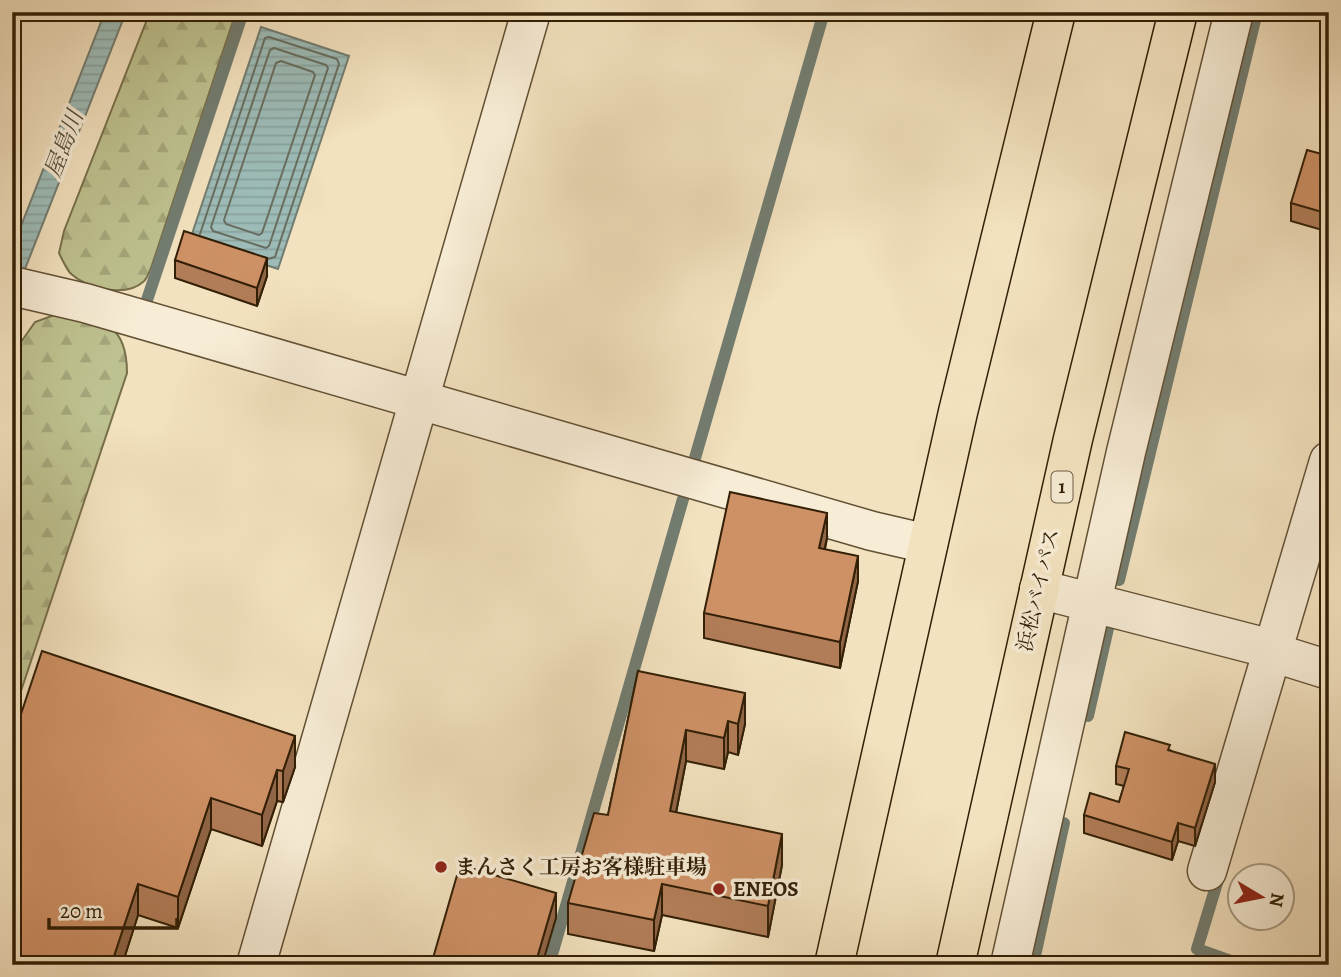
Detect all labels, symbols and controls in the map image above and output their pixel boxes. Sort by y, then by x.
water label: 屋島川 [37,103,92,182]
road number: 1 [1052,472,1072,502]
street label: 浜松バイパス [1010,526,1066,654]
place label: まんさく工房お客様駐車場 [455,853,707,881]
marker: まんさく工房お客様駐車場 [433,859,449,875]
north arrow [1226,862,1296,932]
place label: ENEOS [733,875,799,903]
marker: ENEOS [711,881,727,897]
scale bar [49,886,177,930]
text: N [1263,891,1291,909]
text: 20 m [60,897,103,925]

